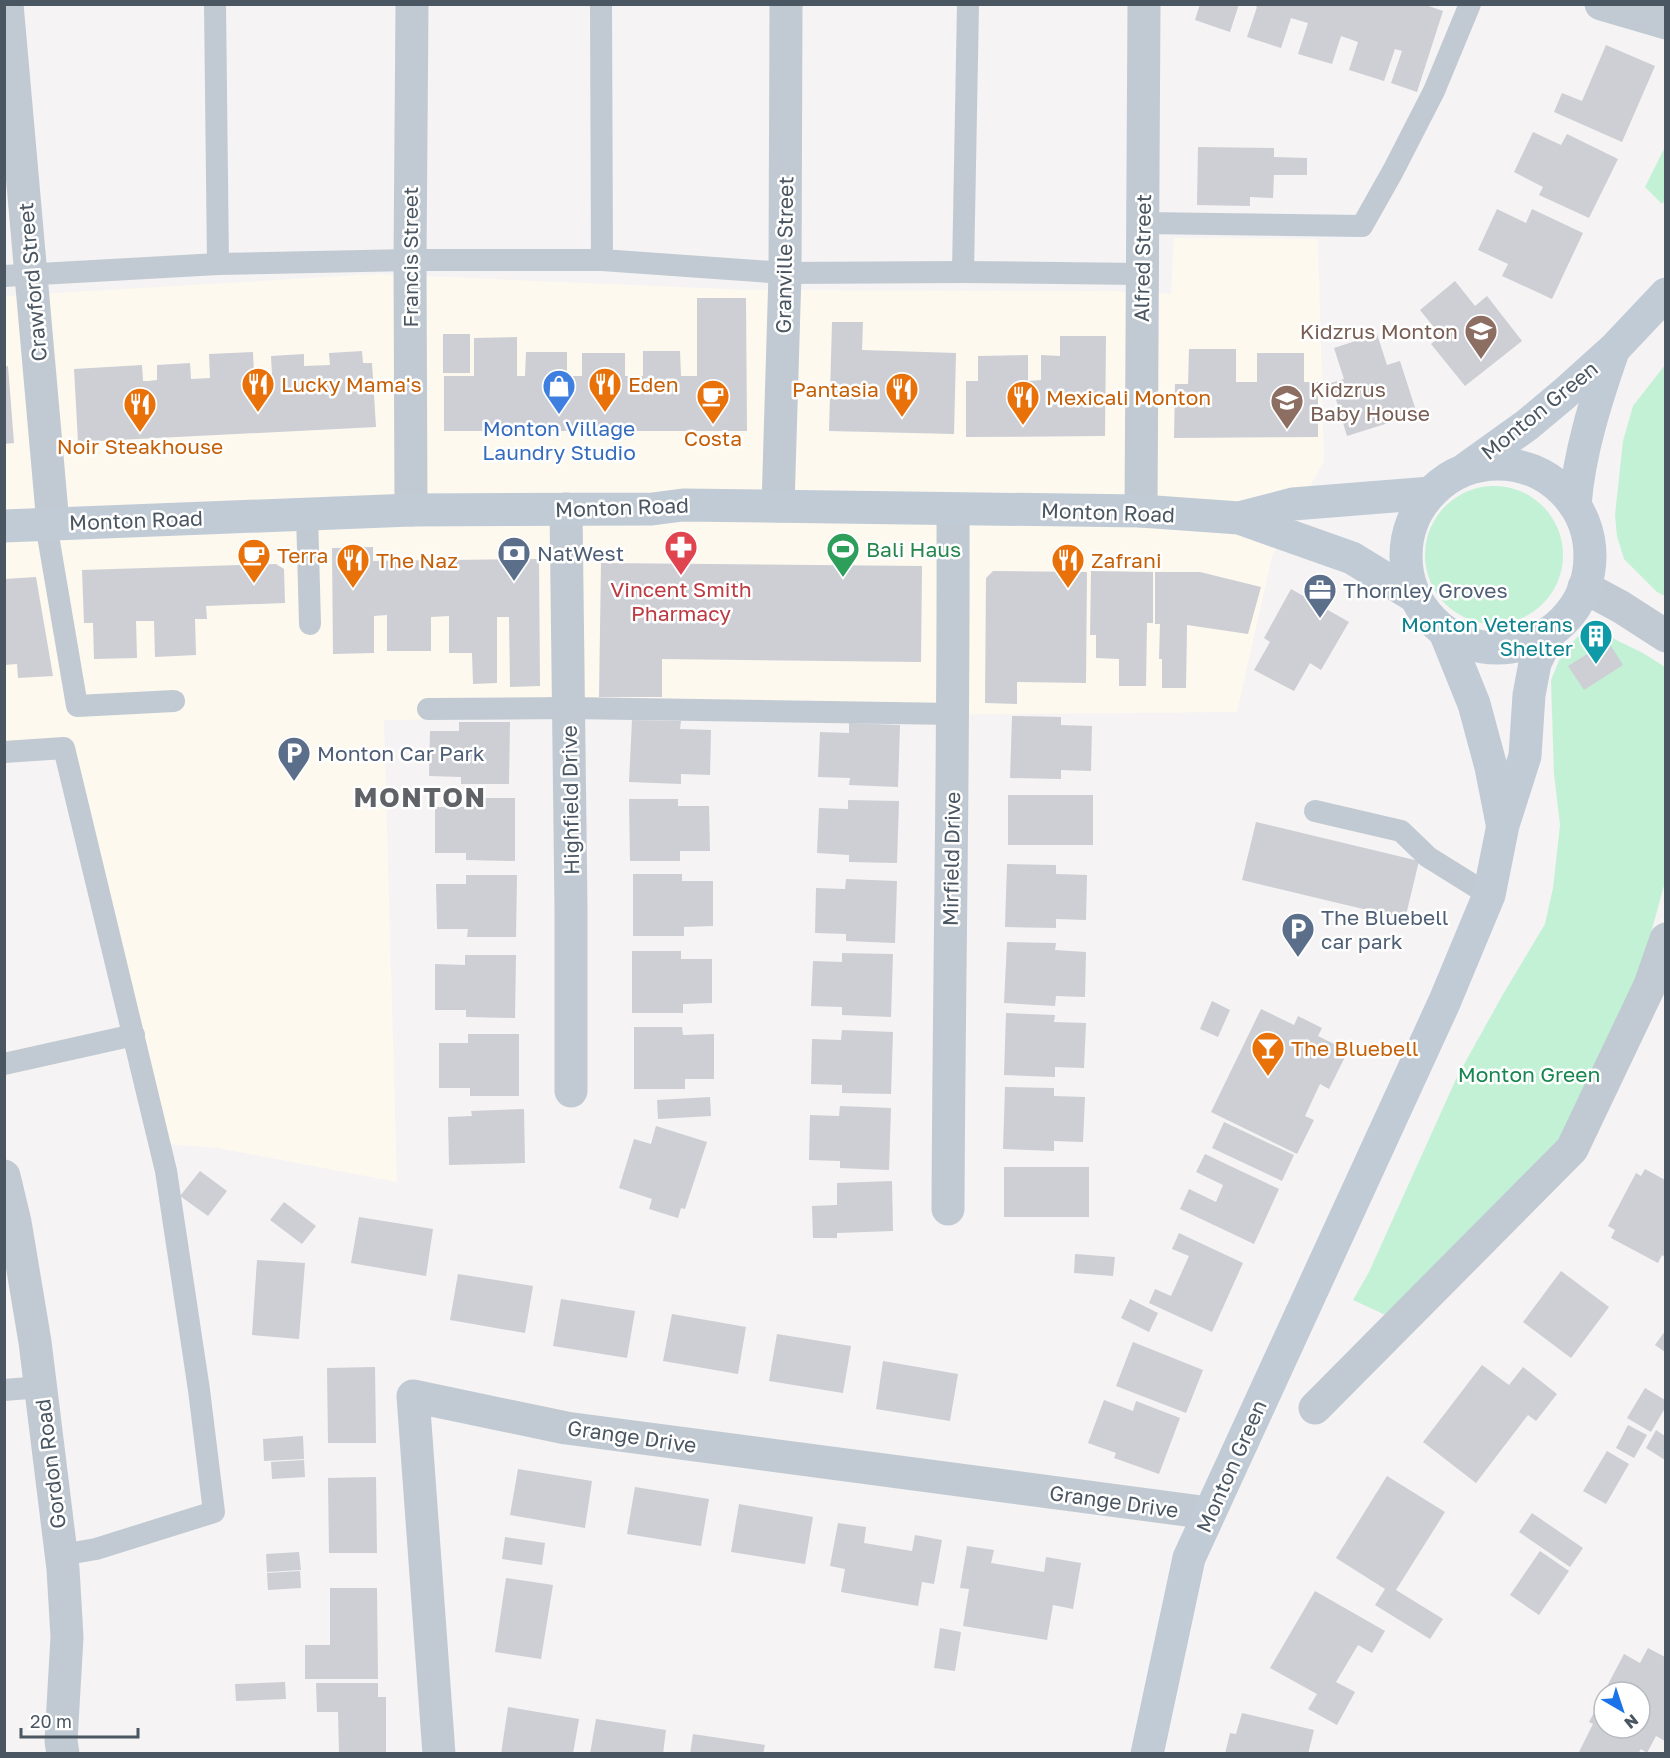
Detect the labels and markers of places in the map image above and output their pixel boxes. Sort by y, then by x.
school or university icon: Kidzrus Monton [1463,313,1499,360]
place label: Kidzrus Monton [1300,318,1458,344]
restaurant icon: Lucky Mama's [240,366,276,413]
restaurant icon: Eden [587,366,623,413]
shop icon: Monton Village Laundry Studio [541,368,577,415]
place label: Lucky Mama's [281,371,422,397]
place label: Eden [628,371,679,397]
restaurant icon: Pantasia [884,371,920,418]
place label: Pantasia [792,376,879,402]
place label: Kidzrus Baby House [1310,376,1430,426]
cafe icon: Costa [695,378,731,425]
restaurant icon: Mexicali Monton [1005,379,1041,426]
school or university icon: Kidzrus Baby House [1269,383,1305,430]
place label: Mexicali Monton [1046,384,1211,410]
restaurant icon: Noir Steakhouse [122,386,158,433]
place label: Monton Village Laundry Studio [482,415,636,465]
place label: Costa [684,425,742,451]
place label: Noir Steakhouse [57,433,223,459]
pharmacy icon: Vincent Smith Pharmacy [663,529,699,576]
sports icon: Bali Haus [825,531,861,578]
bank icon: NatWest [496,535,532,582]
place label: Bali Haus [866,536,961,562]
cafe icon: Terra [236,537,272,584]
place label: NatWest [537,540,624,566]
place label: Terra [277,542,328,568]
restaurant icon: The Naz [335,542,371,589]
restaurant icon: Zafrani [1050,542,1086,589]
place label: The Naz [376,547,458,573]
place label: Zafrani [1091,547,1162,573]
office icon: Thornley Groves [1302,572,1338,619]
place label: Vincent Smith Pharmacy [610,576,752,626]
place label: Thornley Groves [1343,577,1508,603]
place label: Monton Veterans Shelter [1401,611,1573,661]
building icon: Monton Veterans Shelter [1578,618,1614,665]
parking icon: Monton Car Park [276,735,312,782]
place label: Monton Car Park [317,740,485,766]
place label: The Bluebell car park [1321,904,1449,954]
parking icon: The Bluebell car park [1280,911,1316,958]
bar icon: The Bluebell [1250,1030,1286,1077]
place label: The Bluebell [1291,1035,1419,1061]

